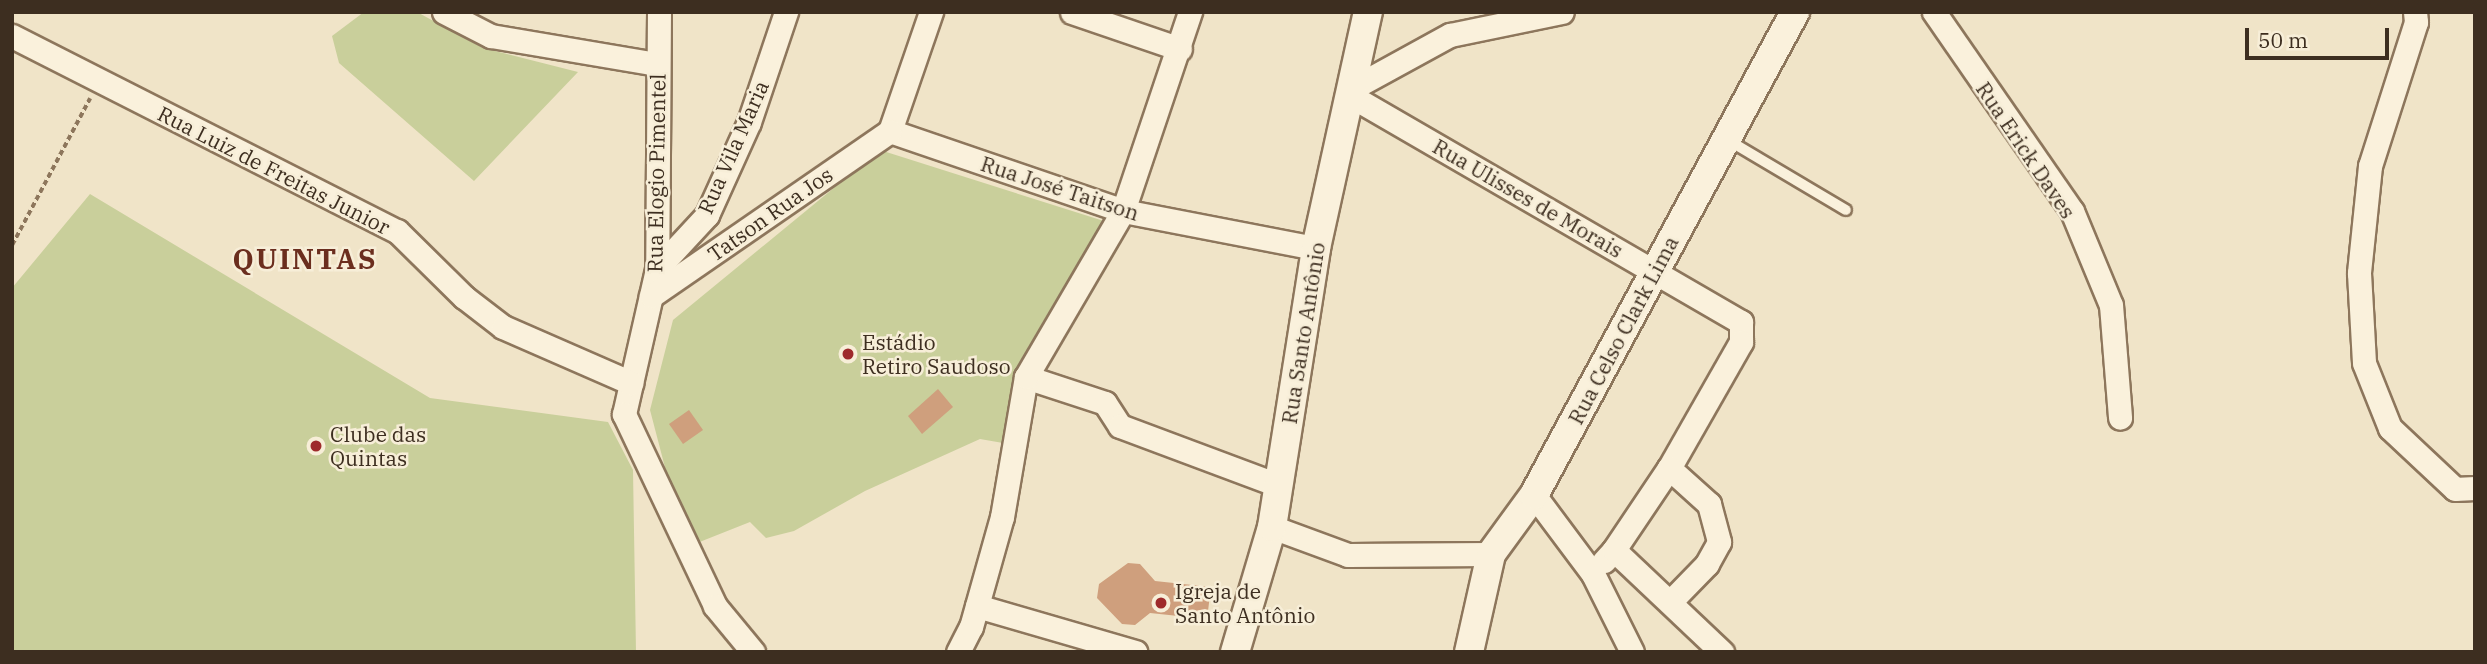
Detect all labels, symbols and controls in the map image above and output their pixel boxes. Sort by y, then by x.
scale bar [2249,14,2392,58]
text: 50 m [2258,26,2308,54]
street label: Rua Elogio Pimentel [642,73,670,273]
street label: Rua Vila Maria [692,76,774,218]
street label: Rua Erick Daves [1971,77,2081,223]
street label: Rua Luiz de Freitas Junior [154,100,394,240]
street label: Rua Ulisses de Morais [1429,133,1627,263]
street label: Rua José Taitson [978,151,1142,225]
street label: Tatson Rua Jos [703,162,837,266]
street label: Rua Celso Clark Lima [1563,232,1683,428]
street label: Rua Santo Antônio [1276,240,1330,426]
district label: QUINTAS [233,242,377,276]
place label: Estádio Retiro Saudoso [862,329,1011,379]
marker: Estádio Retiro Saudoso [840,346,856,362]
place label: Clube das Quintas [330,421,426,471]
marker: Clube das Quintas [308,438,324,454]
place label: Igreja de Santo Antônio [1175,578,1315,628]
marker: Igreja de Santo Antônio [1153,595,1169,611]

